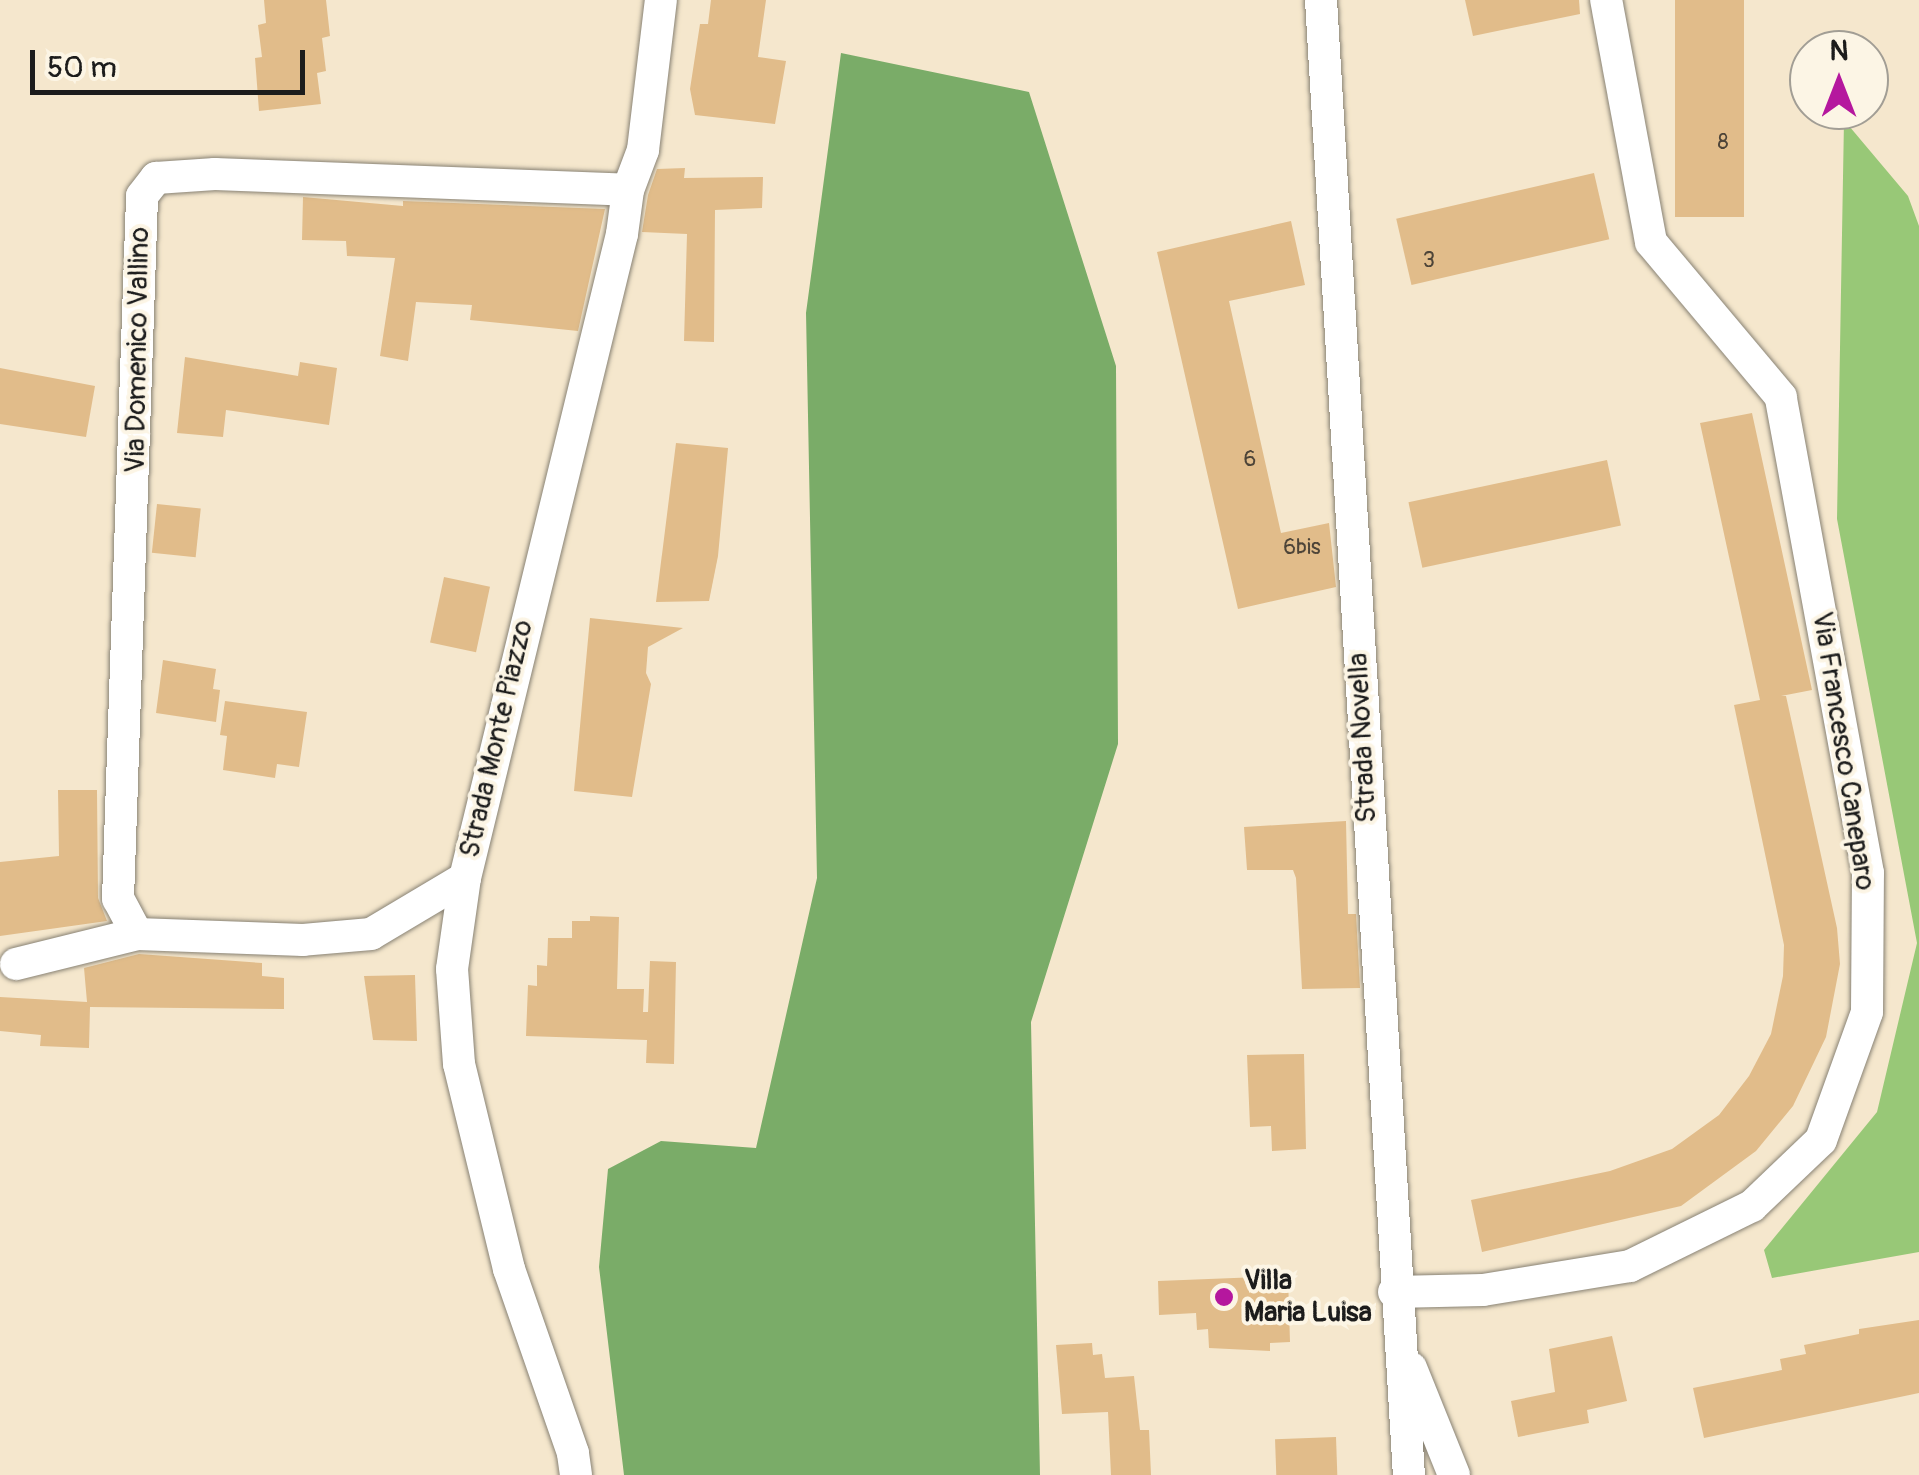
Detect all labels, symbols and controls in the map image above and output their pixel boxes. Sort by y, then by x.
scale bar [35,30,310,92]
north arrow [1789,30,1889,130]
text: N [1830,34,1848,69]
text: 50 m [47,49,117,86]
house number: 8 [1717,130,1729,156]
street label: Via Domenico Vallino [119,227,157,473]
house number: 3 [1423,248,1435,274]
house number: 6 [1244,447,1256,473]
house number: 6bis [1283,535,1321,561]
street label: Via Francesco Caneparo [1804,609,1882,893]
street label: Strada Monte Piazzo [453,617,541,861]
street label: Strada Novella [1342,652,1384,824]
place label: Villa Maria Luisa [1244,1264,1372,1330]
marker: Villa Maria Luisa [1213,1286,1235,1308]

